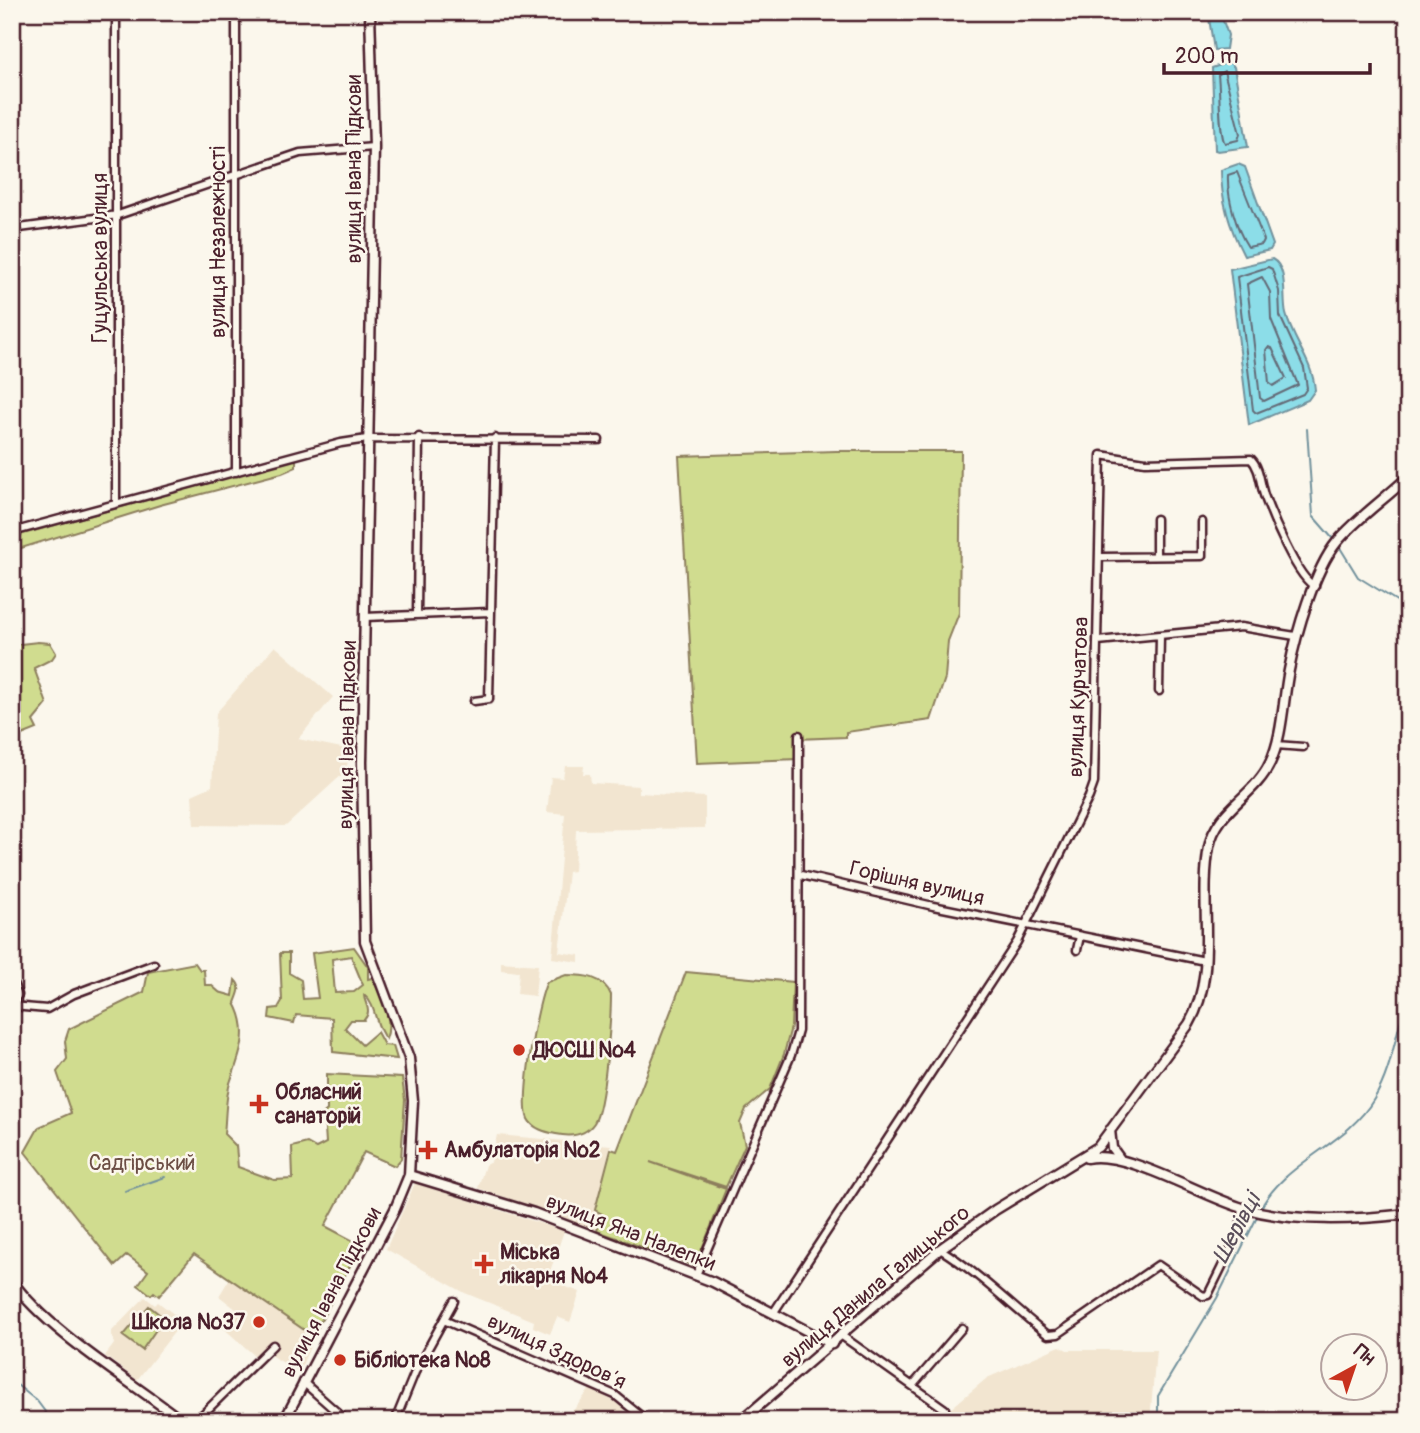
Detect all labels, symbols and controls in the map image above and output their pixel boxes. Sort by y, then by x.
scale bar [1164,32,1371,76]
text: 200 m [1175,43,1239,70]
street label: вулиця Івана Підкови [341,75,368,263]
street label: вулиця Незалежності [205,146,232,338]
street label: Гуцульська вулиця [87,173,114,343]
street label: вулиця Курчатова [1062,616,1095,778]
street label: вулиця Івана Підкови [332,640,363,830]
street label: Горішня вулиця [847,855,987,912]
place label: ДЮСШ №4 [531,1037,637,1064]
marker: ДЮСШ №4 [511,1042,527,1058]
place label: Обласний санаторій [274,1079,362,1130]
marker: Обласний санаторій [249,1094,269,1114]
place label: Амбулаторія №2 [444,1137,601,1164]
marker: Амбулаторія №2 [418,1140,438,1160]
park label: Садгірський [89,1150,195,1177]
water label: Шерівці [1206,1185,1269,1268]
street label: вулиця Яна Налепки [542,1188,719,1277]
street label: вулиця Данила Галицького [775,1199,975,1373]
street label: вулиця Івана Підкови [275,1203,388,1382]
place label: Міська лікарня №4 [499,1239,609,1290]
marker: Міська лікарня №4 [474,1254,494,1274]
street label: вулиця Здоровʼя [483,1308,631,1395]
place label: Школа №37 [131,1309,246,1336]
marker: Школа №37 [251,1314,267,1330]
north arrow [1318,1332,1388,1402]
text: Пн [1349,1339,1380,1371]
place label: Бібліотека №8 [354,1347,491,1374]
marker: Бібліотека №8 [332,1352,348,1368]

